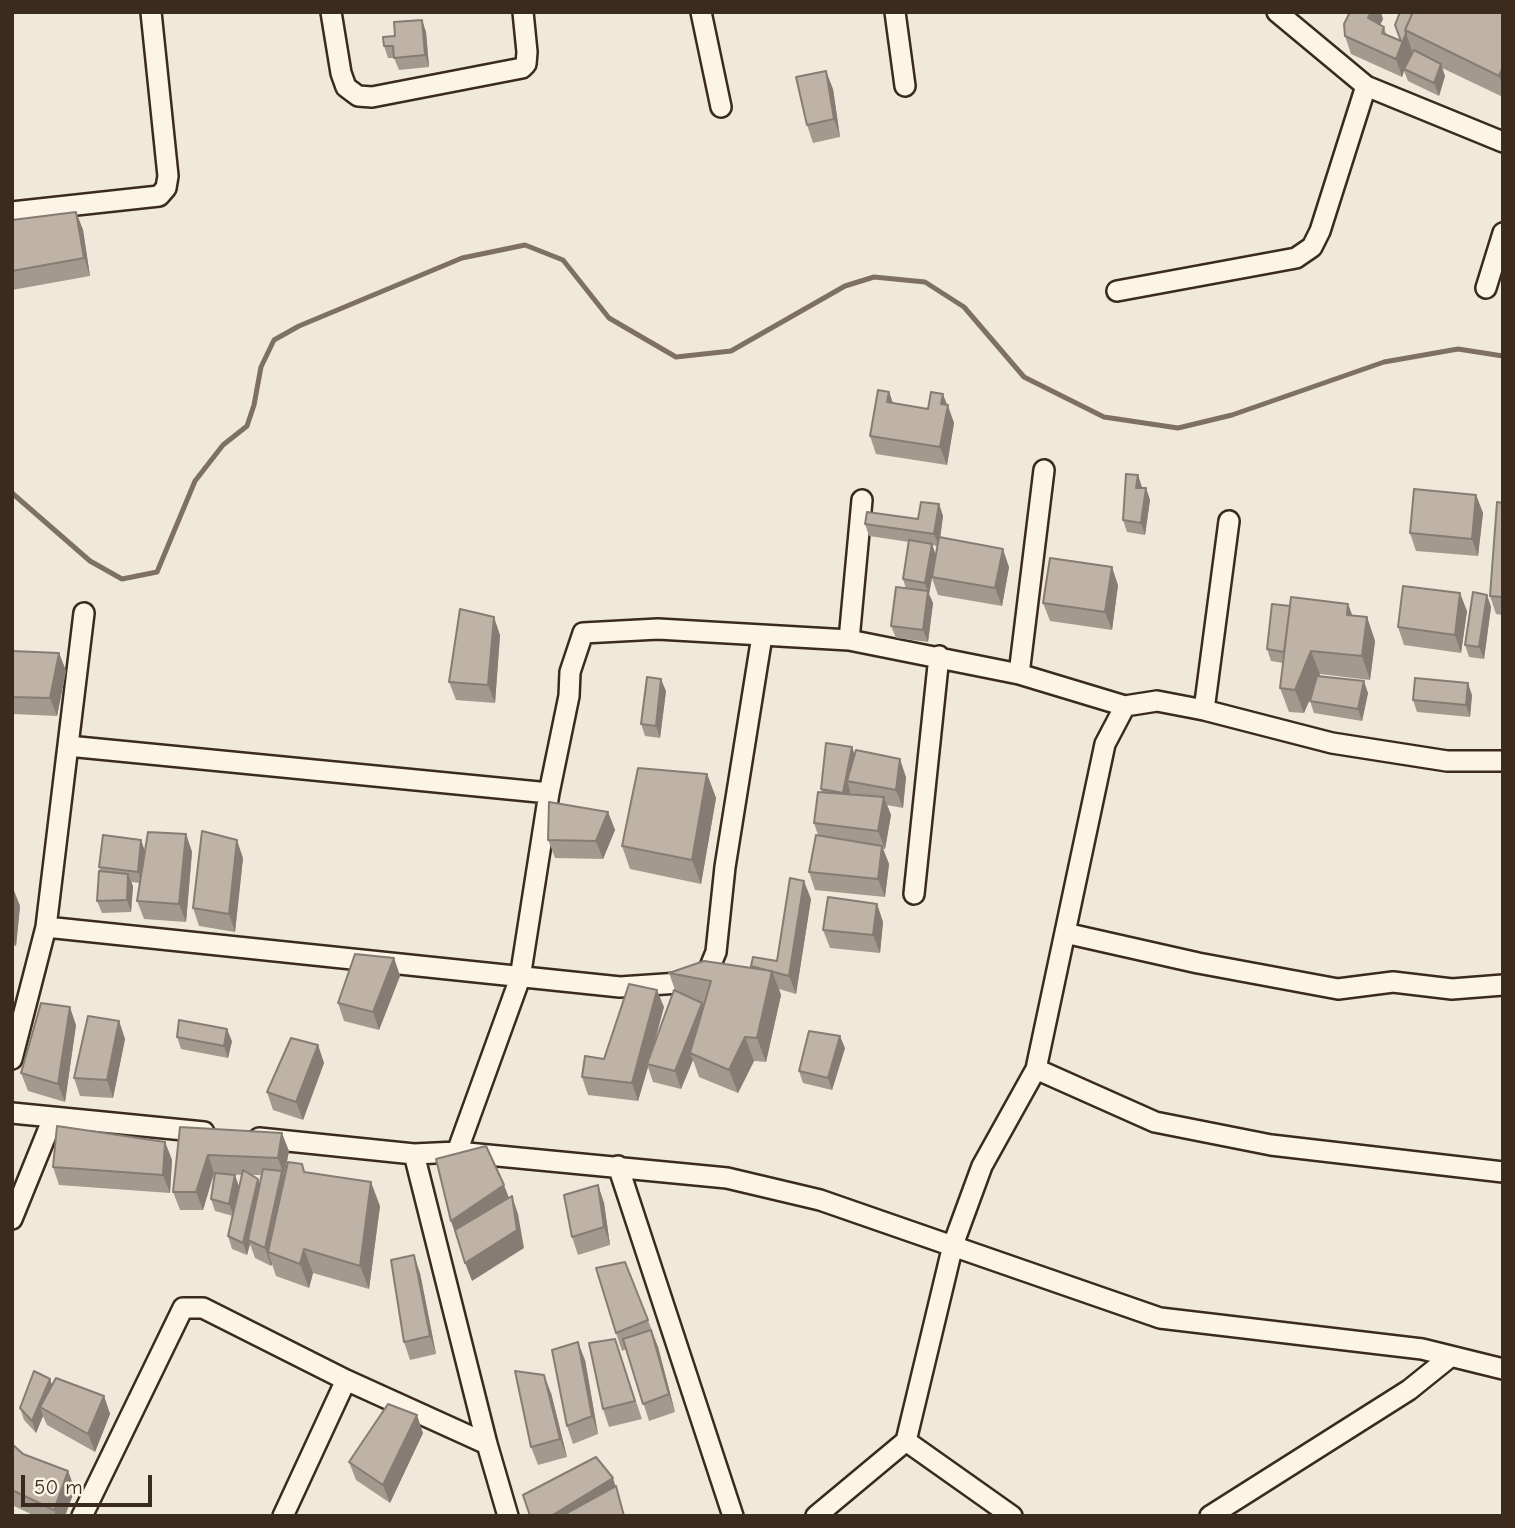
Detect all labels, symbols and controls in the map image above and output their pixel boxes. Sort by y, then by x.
scale bar [24,1462,156,1506]
text: 50 m [34,1475,83,1499]

